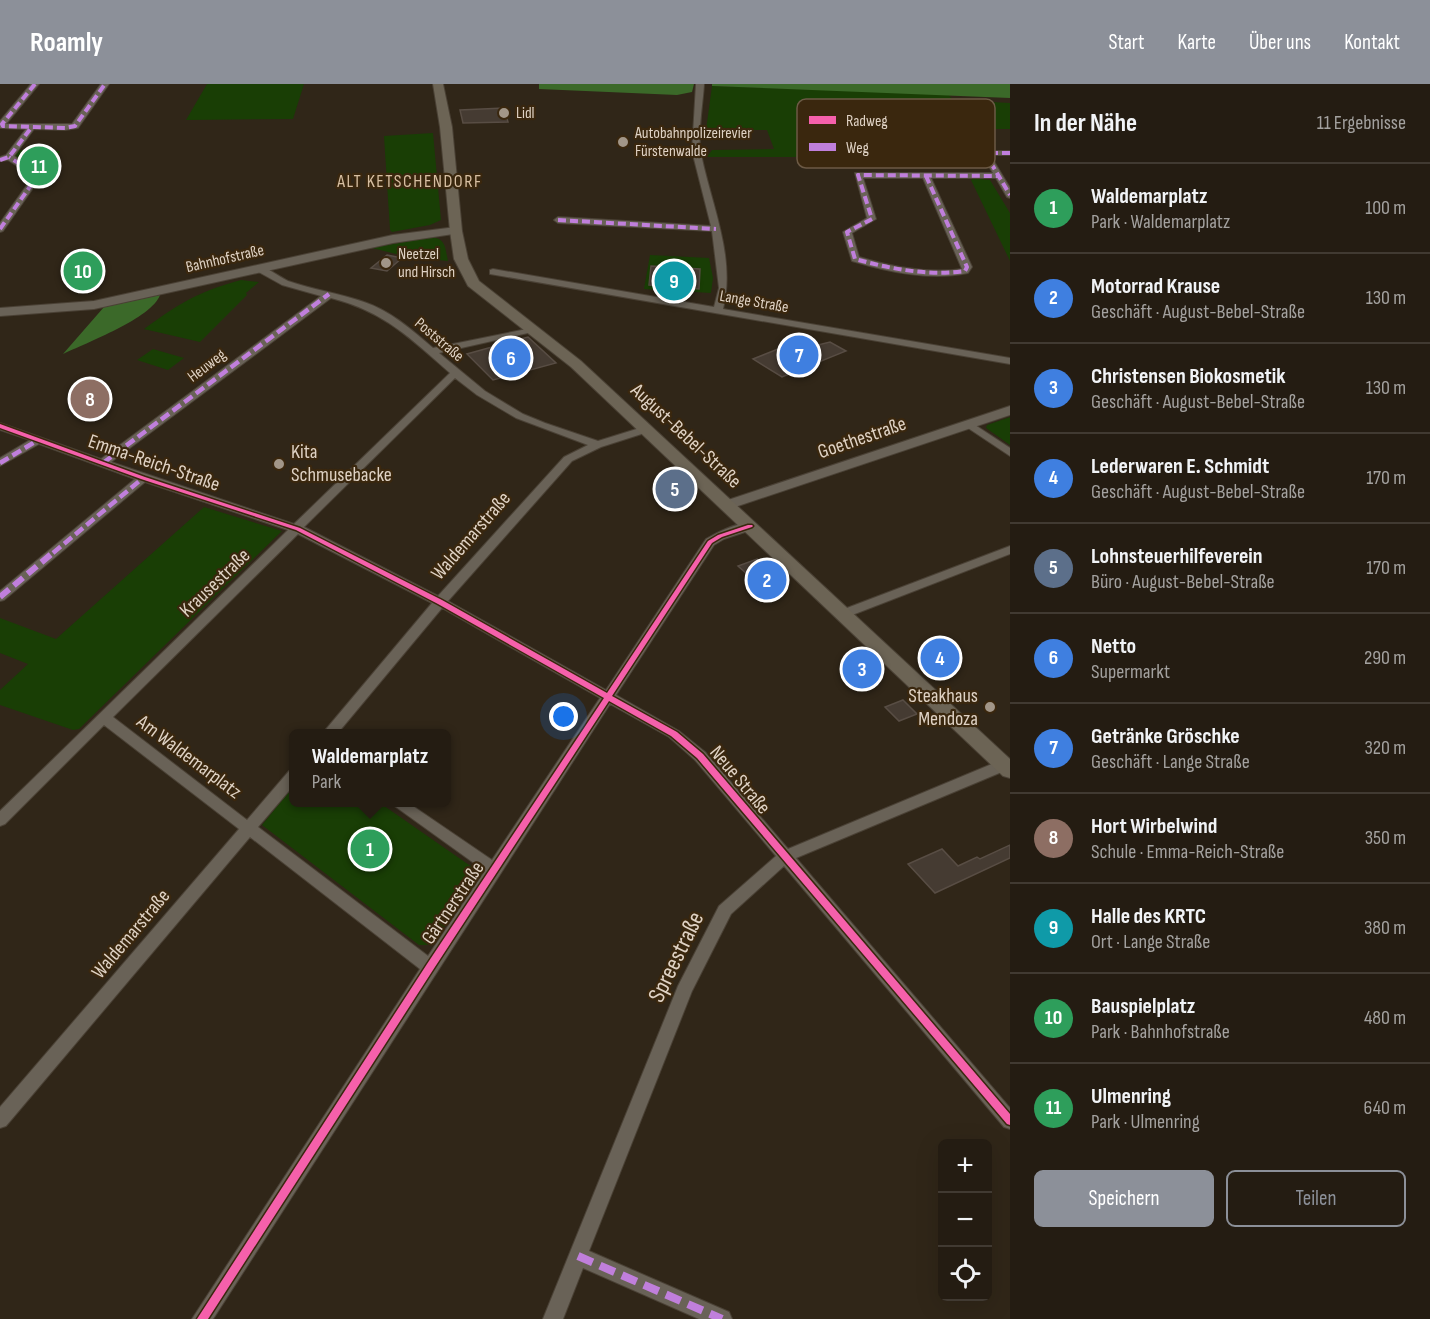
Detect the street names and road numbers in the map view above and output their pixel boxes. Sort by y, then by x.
street label: Bahnhofstraße [184,241,266,277]
street label: Lange Straße [718,287,790,317]
street label: Poststraße [411,314,467,366]
street label: Heuweg [184,345,230,387]
street label: August-Bebel-Straße [625,378,746,493]
street label: Goethestraße [815,412,909,464]
street label: Emma-Reich-Straße [85,429,223,497]
street label: Waldemarstraße [426,487,516,585]
street label: Krausestraße [175,544,255,622]
street label: Am Waldemarplatz [131,709,246,804]
street label: Neue Straße [704,741,776,819]
street label: Gärtnerstraße [417,857,489,949]
street label: Waldemarstraße [87,884,175,984]
street label: Spreestraße [642,907,710,1007]

